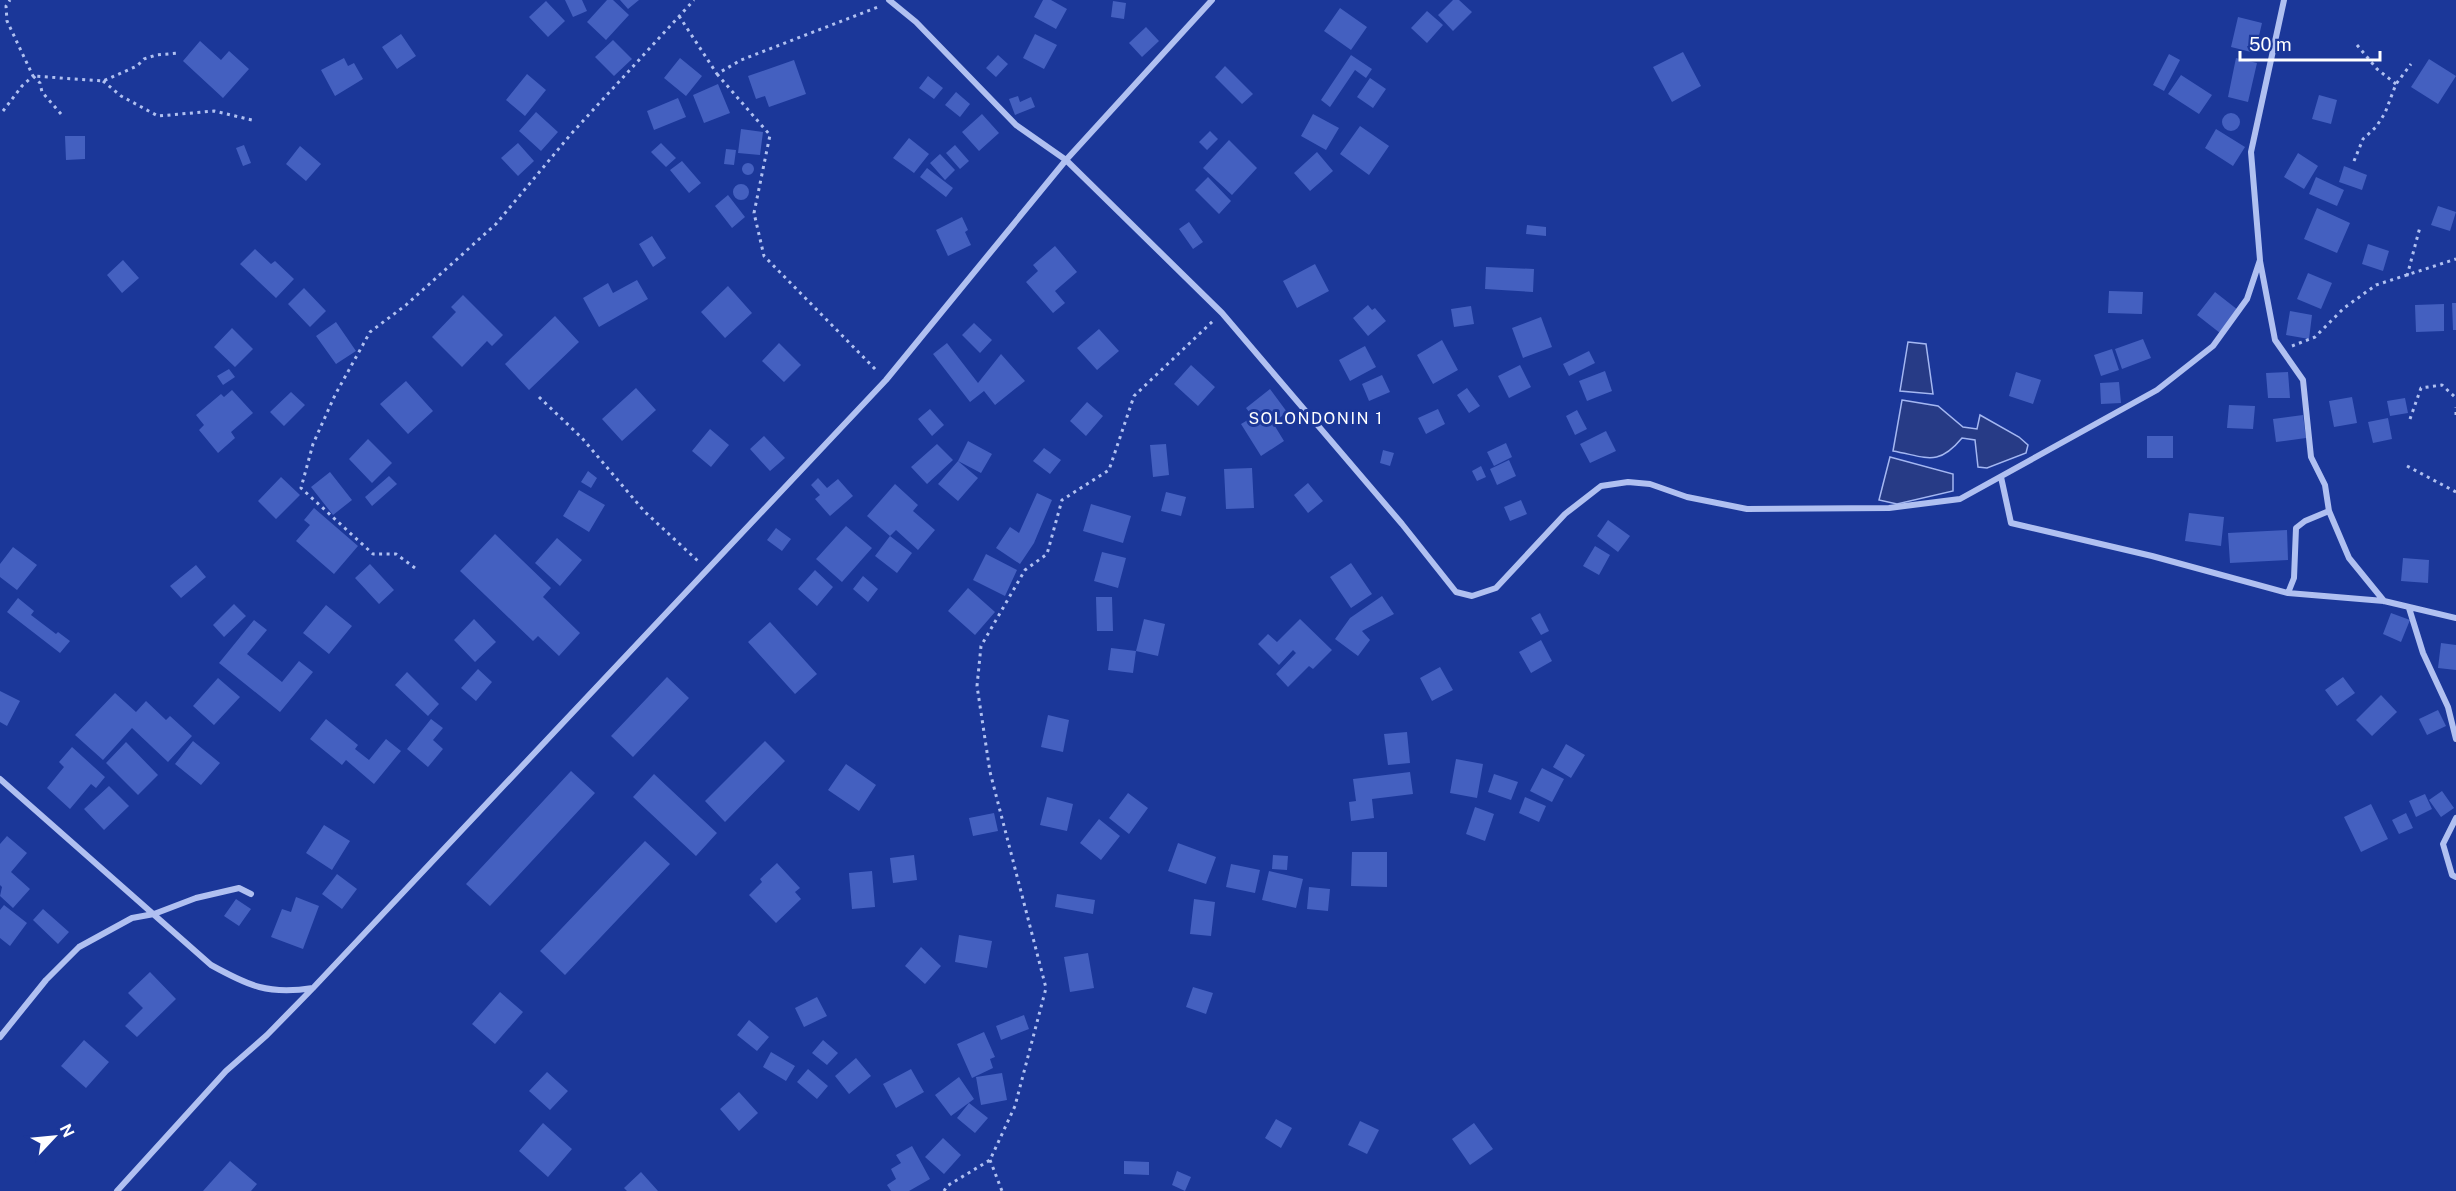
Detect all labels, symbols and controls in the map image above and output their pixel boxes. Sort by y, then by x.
scale bar [2240,24,2380,62]
text: 50 m [2249,34,2292,55]
district label: SOLONDONIN 1 [1249,409,1383,428]
north arrow [24,1107,84,1167]
text: N [56,1121,78,1140]

